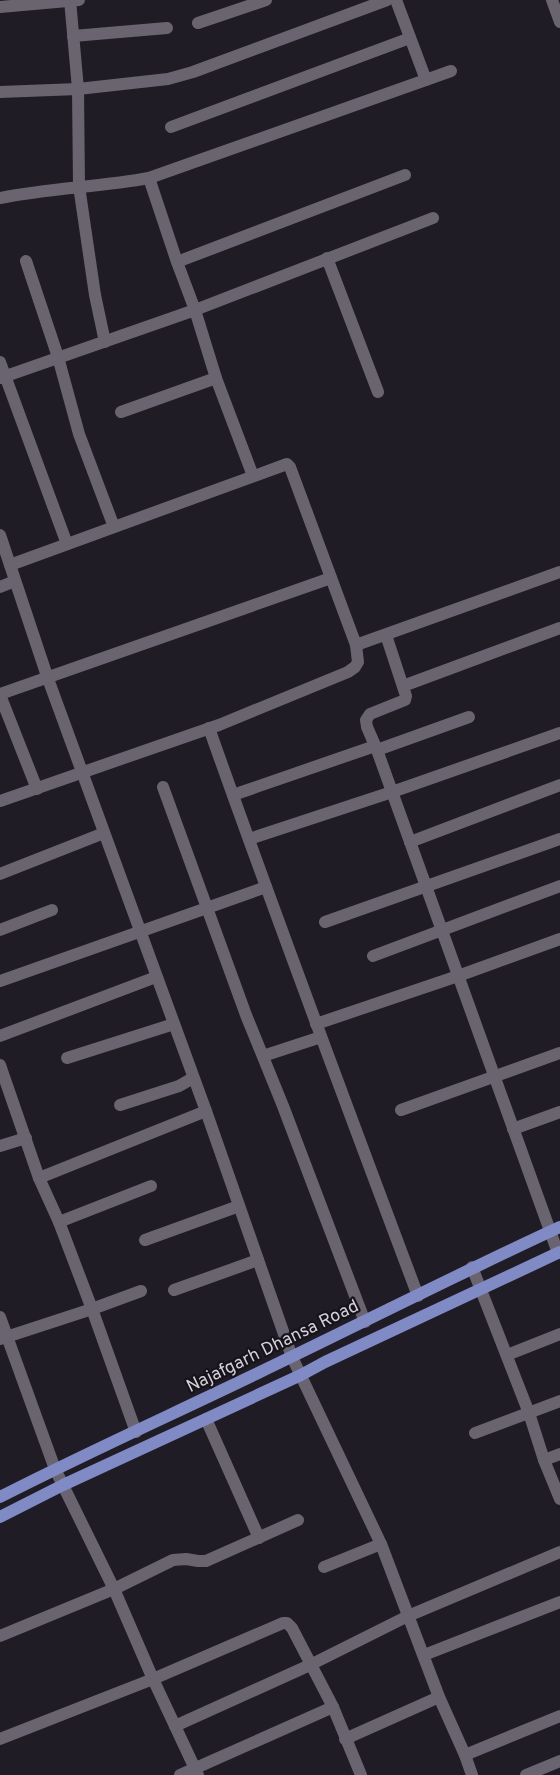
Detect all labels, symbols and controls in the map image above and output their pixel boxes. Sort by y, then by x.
street label: Najafgarh Dhansa Road [183,1295,363,1399]

